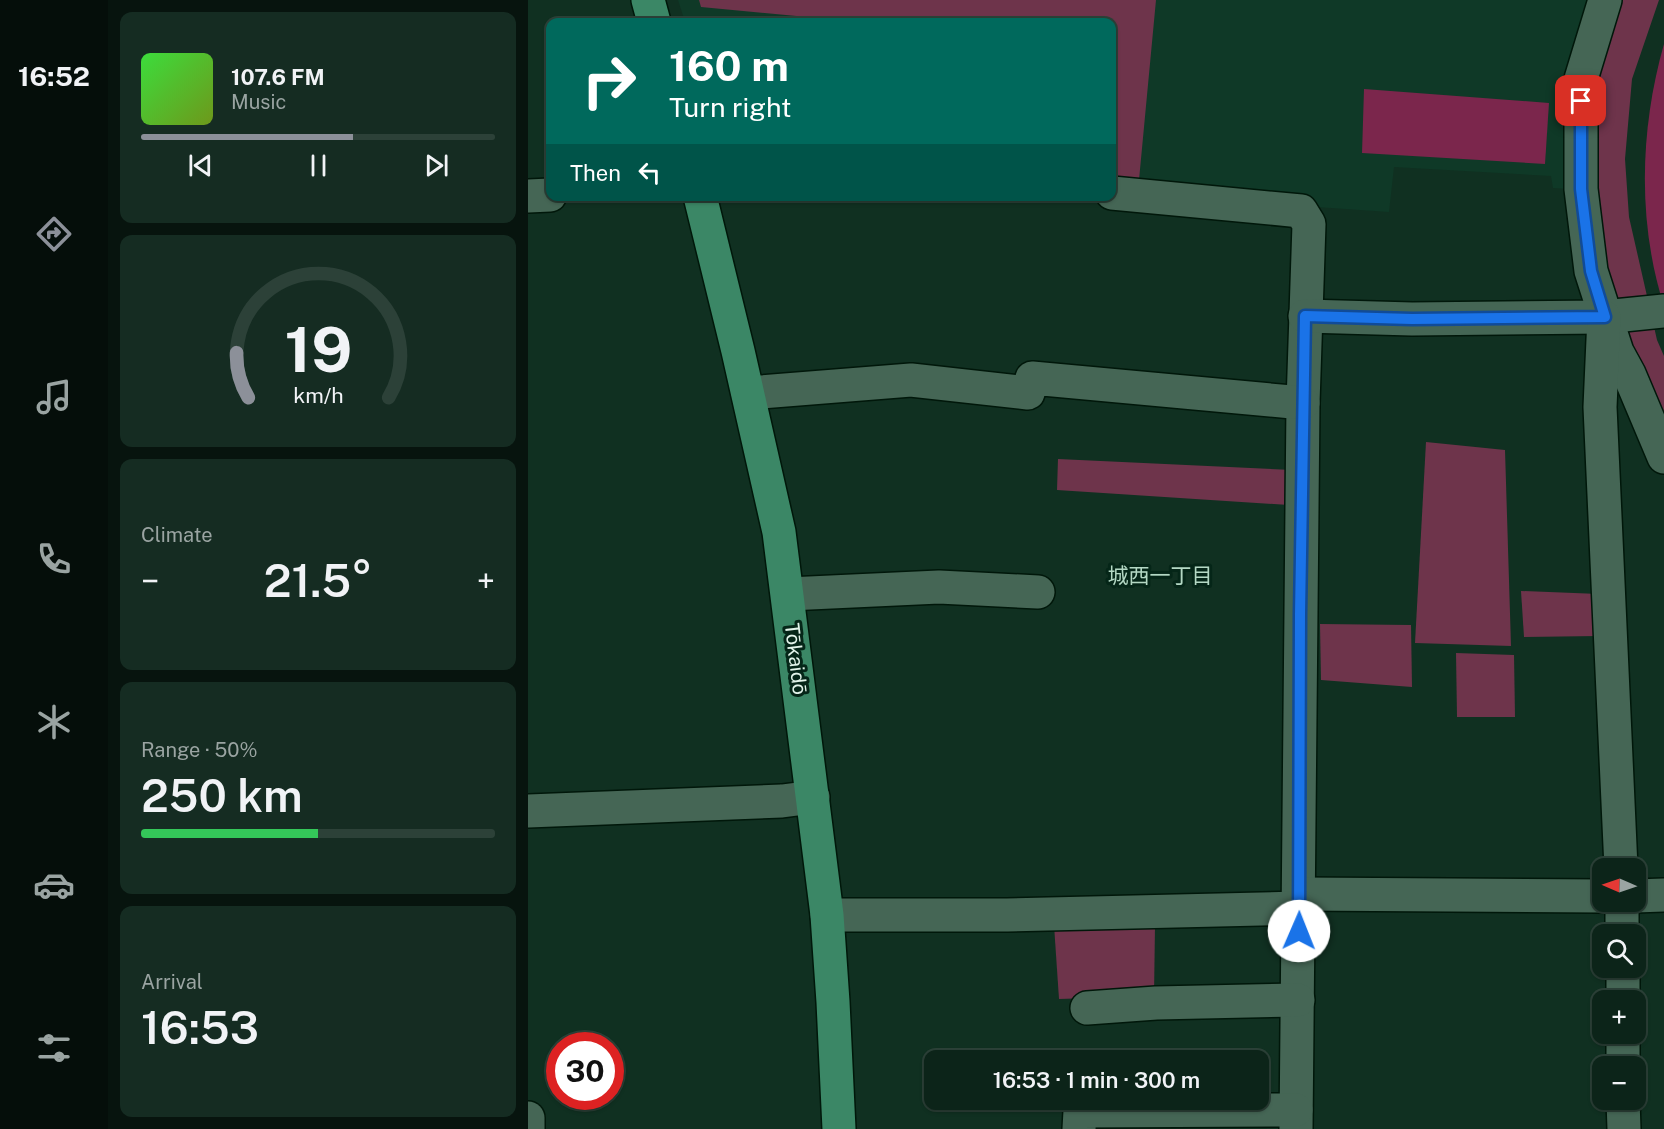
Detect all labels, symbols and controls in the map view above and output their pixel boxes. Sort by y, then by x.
text: 160 m [669,41,789,90]
icon: right [570,42,648,120]
text: 16:52 [18,60,90,92]
text: 107.6 FM [231,64,325,90]
pin [1555,75,1606,126]
icon: arrive [1564,84,1597,117]
text: Music [231,90,286,114]
text: Turn right [669,91,792,123]
icon: previous [184,149,217,182]
icon: pause [302,149,335,182]
icon: next [420,149,453,182]
icon: left [633,156,666,189]
text: Then [570,160,621,186]
icon: directions [33,213,75,255]
text: 19 [284,313,352,386]
icon: music [33,376,75,418]
text: km/h [293,384,343,409]
text: Climate [141,523,213,547]
icon: phone [33,538,75,580]
text: 21.5° [264,554,372,607]
text: − [141,562,159,600]
text: + [477,562,495,600]
district label: 城西一丁目 [1108,563,1213,588]
street label: Tōkaidō [780,622,812,696]
icon: climate [33,701,75,743]
text: Range · 50% [141,738,258,762]
text: 250 km [141,769,303,822]
north arrow [1592,858,1646,912]
map controls [1592,858,1646,1110]
icon: car [33,864,75,906]
position arrow [1267,899,1331,963]
button: search [1592,924,1646,978]
text: Arrival [141,970,203,994]
button: + [1592,990,1646,1044]
text: 16:53 [141,1001,259,1054]
icon: filters [33,1027,75,1069]
speed limit sign: 30 [546,1032,624,1110]
button: − [1592,1056,1646,1110]
text: 16:53 · 1 min · 300 m [993,1067,1200,1093]

